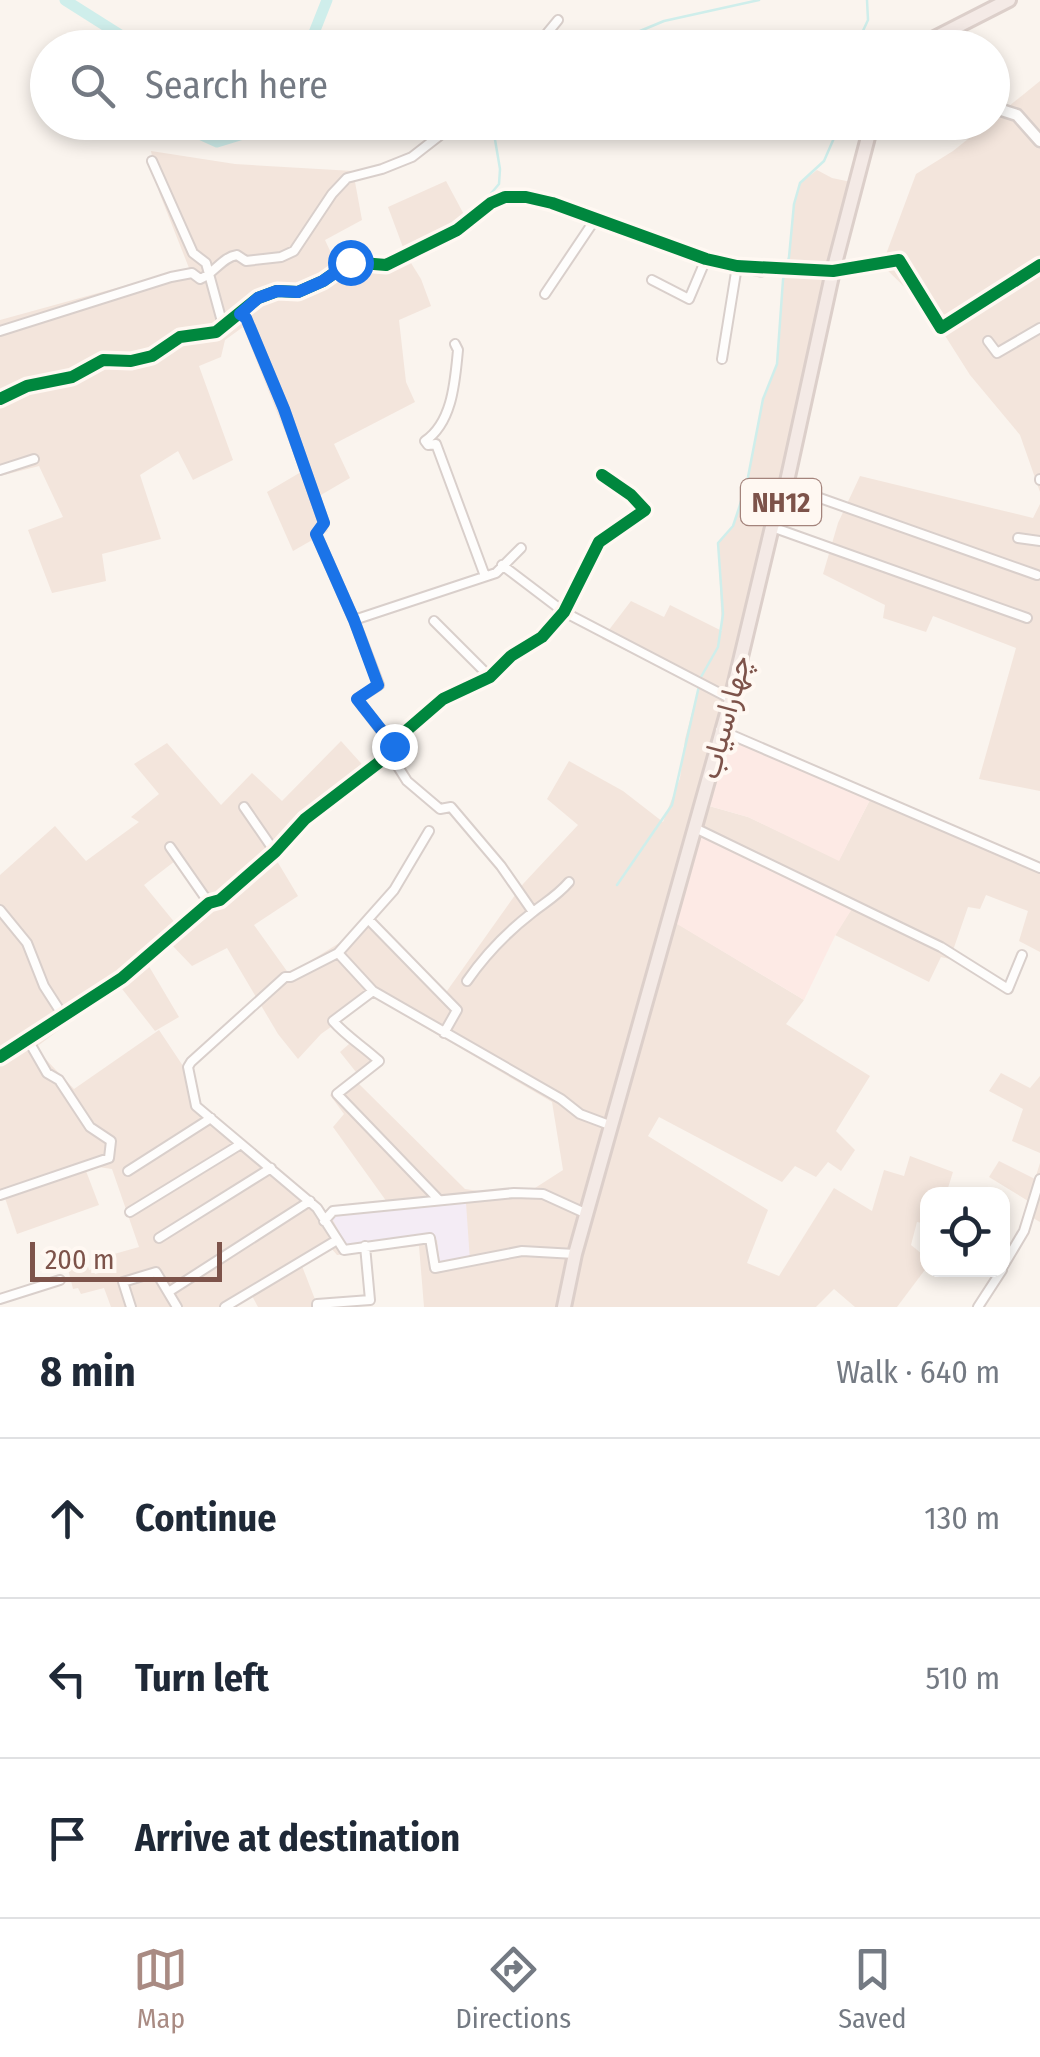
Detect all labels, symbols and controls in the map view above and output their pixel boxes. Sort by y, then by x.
search box [30,30,1010,140]
icon: search [65,58,120,113]
text: Search here [145,62,328,108]
route start [328,240,374,286]
road number: NH12 [741,479,821,525]
street label: چهاراسیاب [691,651,761,783]
route end [372,724,418,770]
map controls [920,1187,1010,1277]
button: locate [920,1187,1010,1277]
scale bar [30,1237,222,1282]
text: 200 m [45,1243,115,1276]
text: 8 min [40,1347,136,1397]
text: Walk · 640 m [836,1353,1000,1391]
icon: ahead [40,1491,95,1546]
text: Continue [135,1495,276,1541]
text: 130 m [924,1499,1000,1537]
icon: left [40,1651,95,1706]
text: Turn left [135,1655,269,1701]
text: 510 m [926,1659,1000,1697]
icon: arrive [40,1811,95,1866]
text: Arrive at destination [135,1815,460,1861]
tab: Map [133,1942,188,2035]
tab: Directions [455,1942,571,2035]
tab: Saved [838,1942,907,2035]

